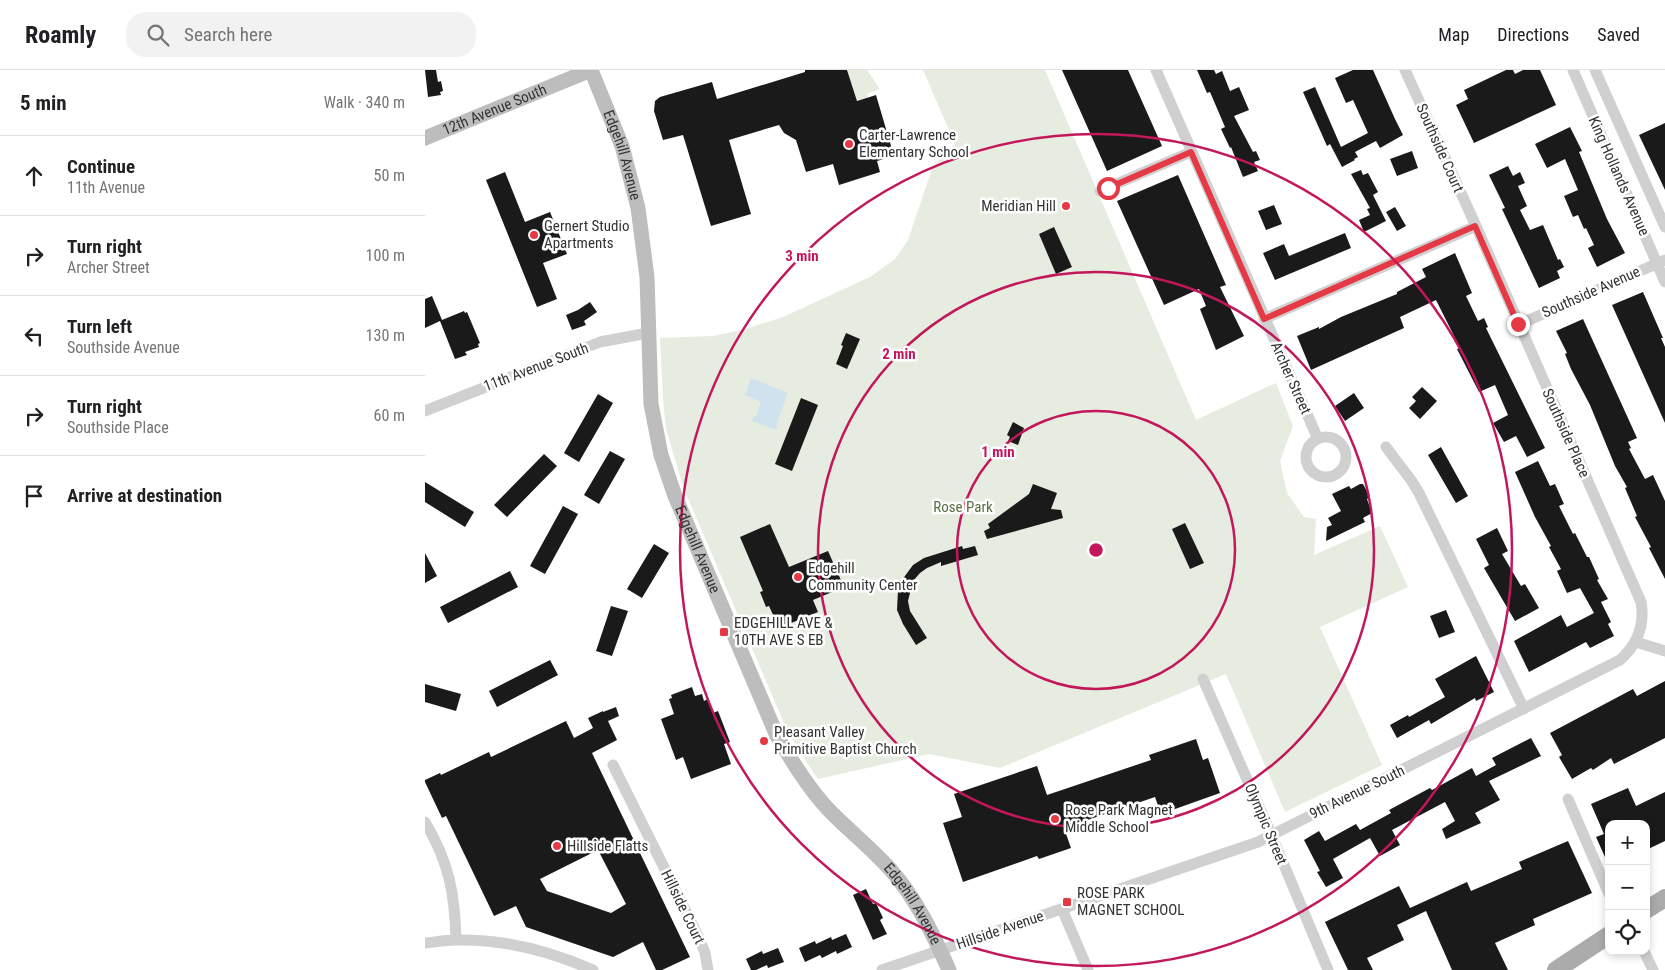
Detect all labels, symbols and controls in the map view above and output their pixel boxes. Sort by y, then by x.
search box [126,12,476,57]
text: Roamly [25,21,96,49]
icon: search [144,21,172,49]
text: Search here [184,23,272,46]
text: Map [1438,24,1469,45]
text: Directions [1497,24,1569,45]
text: Saved [1597,24,1640,45]
street label: 12th Avenue South [440,80,549,139]
text: 5 min [20,91,67,115]
text: Walk · 340 m [324,93,405,112]
street label: Southside Court [1412,101,1468,195]
street label: Edgehill Avenue [599,108,645,202]
street label: King Hollands Avenue [1585,114,1653,238]
place label: Carter-Lawrence Elementary School [859,126,969,161]
marker: Carter-Lawrence Elementary School [843,138,855,150]
text: Continue [67,155,135,178]
icon: ahead [20,162,48,190]
text: 50 m [373,166,405,185]
route start [1097,177,1120,200]
text: 11th Avenue [67,178,145,197]
place label: Meridian Hill [981,197,1056,215]
marker: Meridian Hill [1060,200,1072,212]
place label: Gernert Studio Apartments [544,217,629,252]
marker: Gernert Studio Apartments [528,229,540,241]
text: Turn right [67,235,142,258]
icon: right [20,242,48,270]
text: 100 m [366,246,405,265]
text: 3 min [785,247,819,265]
text: Archer Street [67,258,150,277]
street label: Southside Avenue [1539,262,1643,322]
route end [1507,313,1530,336]
text: Turn left [67,315,132,338]
icon: left [20,322,48,350]
text: 130 m [366,326,405,345]
text: Southside Avenue [67,338,180,357]
street label: 11th Avenue South [481,339,591,395]
street label: Archer Street [1267,339,1315,417]
text: 2 min [882,345,916,363]
street label: Southside Place [1538,386,1594,480]
text: Turn right [67,395,142,418]
icon: right [20,402,48,430]
text: 60 m [373,406,405,425]
text: Southside Place [67,418,169,437]
text: 1 min [981,443,1015,461]
icon: arrive [20,482,48,510]
text: Arrive at destination [67,484,222,507]
park label: Rose Park [933,498,993,516]
street label: Edgehill Avenue [671,503,724,596]
centre of rings [1087,541,1105,559]
place label: Edgehill Community Center [808,559,918,594]
marker: Edgehill Community Center [792,571,804,583]
place label: EDGEHILL AVE & 10TH AVE S EB [734,614,833,649]
marker: EDGEHILL AVE & 10TH AVE S EB [718,626,730,638]
place label: Pleasant Valley Primitive Baptist Church [774,723,917,758]
marker: Pleasant Valley Primitive Baptist Church [758,735,770,747]
street label: 9th Avenue South [1307,761,1407,823]
street label: Olympic Street [1241,781,1291,867]
place label: Rose Park Magnet Middle School [1065,801,1173,836]
marker: Rose Park Magnet Middle School [1049,813,1061,825]
map controls [1605,820,1650,955]
button: + [1605,820,1650,865]
place label: Hillside Flatts [567,837,649,855]
marker: Hillside Flatts [551,840,563,852]
street label: Edgehill Avenue [880,859,945,948]
button: − [1605,865,1650,910]
street label: Hillside Court [657,867,709,947]
place label: ROSE PARK MAGNET SCHOOL [1077,884,1185,919]
marker: ROSE PARK MAGNET SCHOOL [1061,896,1073,908]
street label: Hillside Avenue [954,907,1046,953]
button: locate [1605,910,1650,955]

